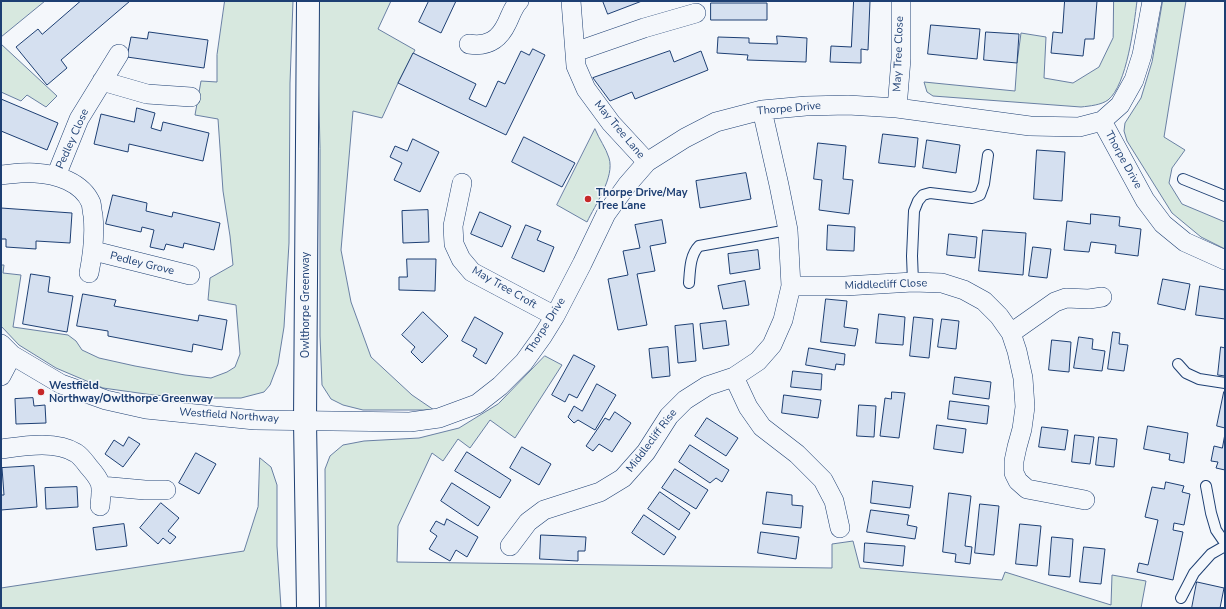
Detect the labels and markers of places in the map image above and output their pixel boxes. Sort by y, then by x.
place label: Thorpe Drive/May Tree Lane [596,186,687,212]
marker: Thorpe Drive/May Tree Lane [583,194,593,204]
place label: Westfield Northway/Owlthorpe Greenway [49,379,213,405]
marker: Westfield Northway/Owlthorpe Greenway [36,387,46,397]

